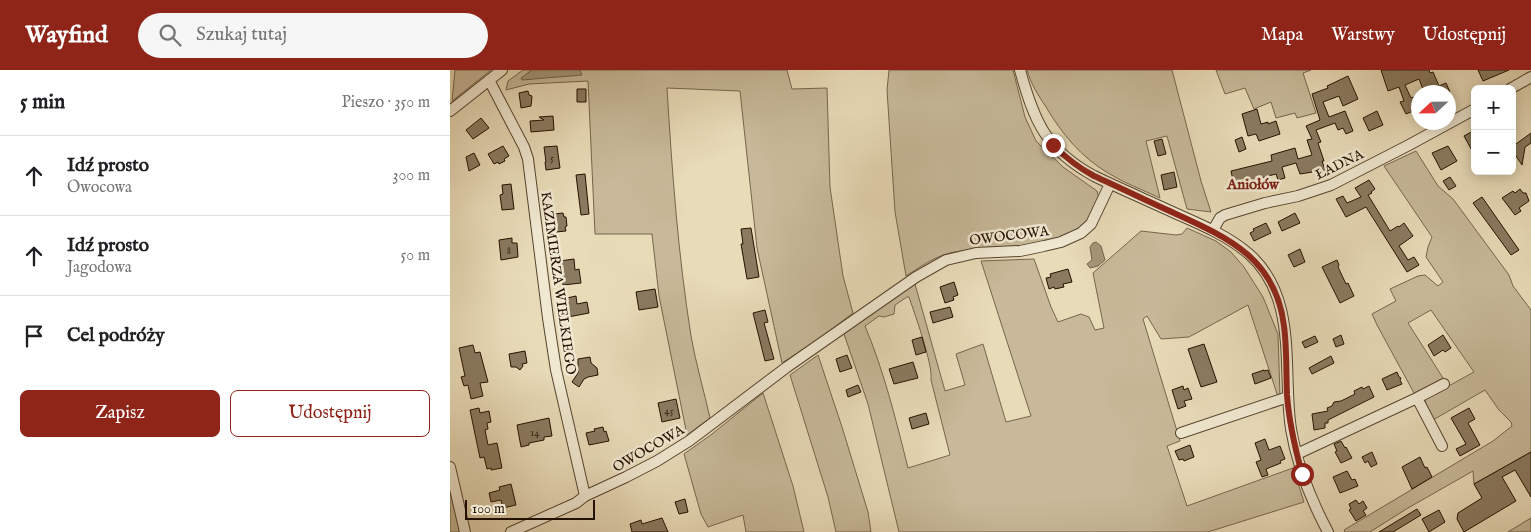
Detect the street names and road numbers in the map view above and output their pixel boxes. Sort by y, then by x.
street label: ŁADNA [1312,145,1367,184]
street label: KAZIMIERZA WIELKIEGO [536,190,580,376]
street label: OWOCOWA [968,222,1050,250]
street label: OWOCOWA [609,421,688,477]

